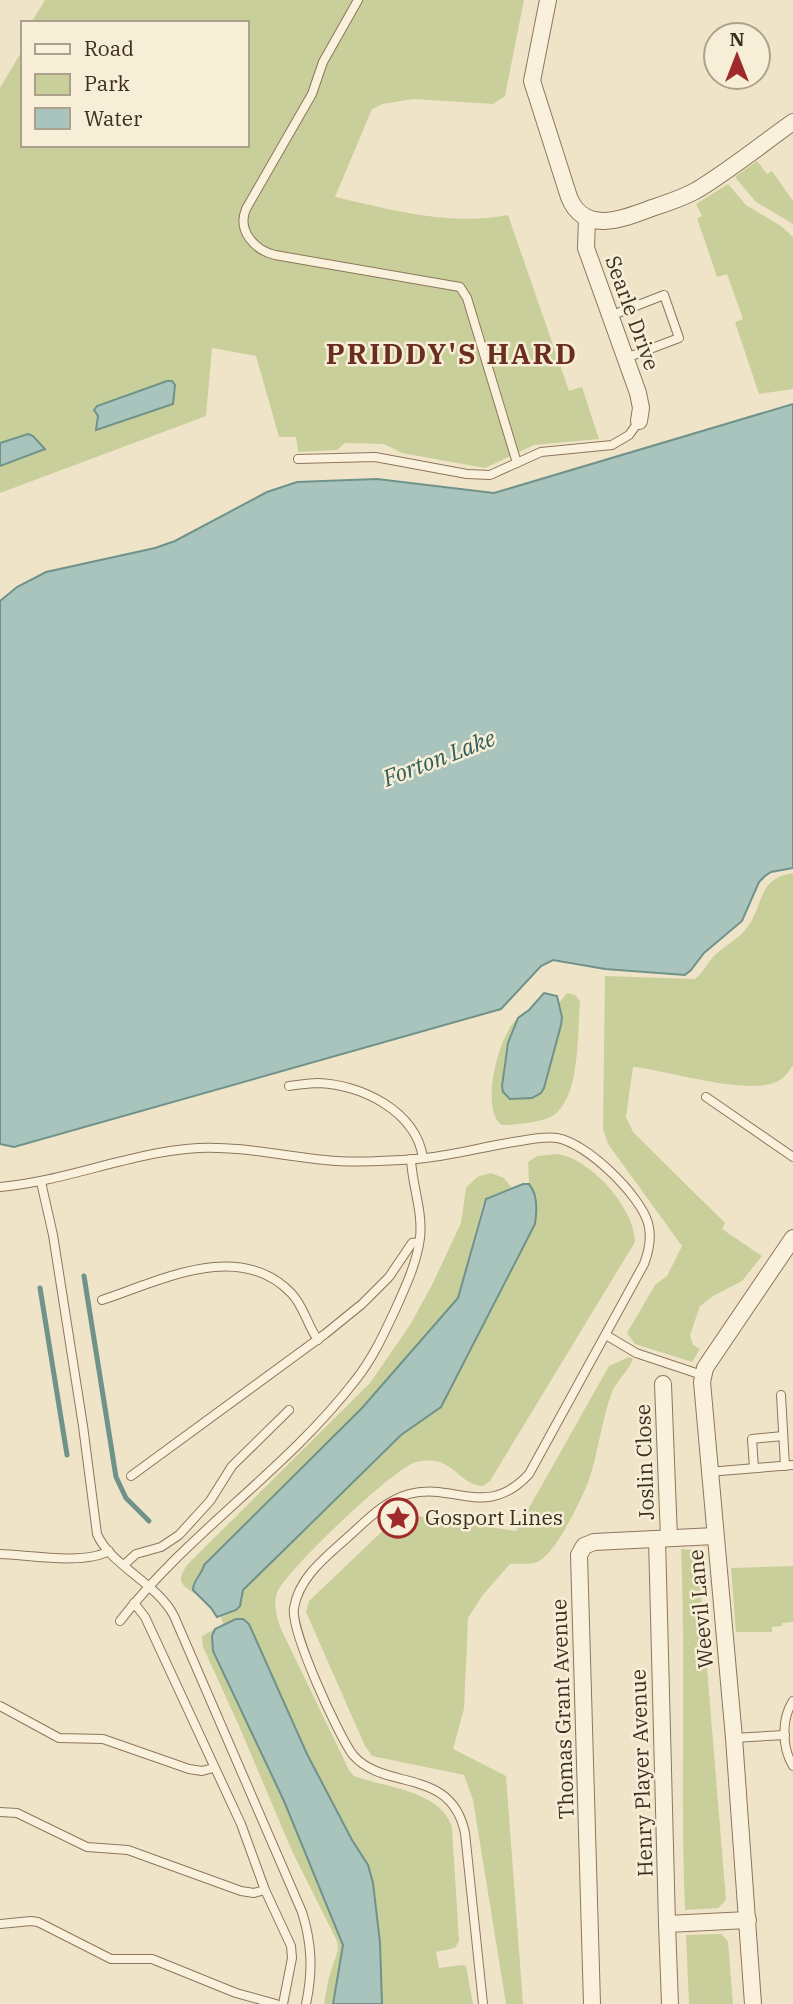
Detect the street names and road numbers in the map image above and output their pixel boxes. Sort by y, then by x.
street label: Searle Drive [599,251,667,374]
street label: Joslin Close [628,1404,660,1520]
street label: Weevil Lane [681,1548,719,1670]
street label: Thomas Grant Avenue [544,1598,580,1820]
street label: Henry Player Avenue [623,1669,659,1878]

